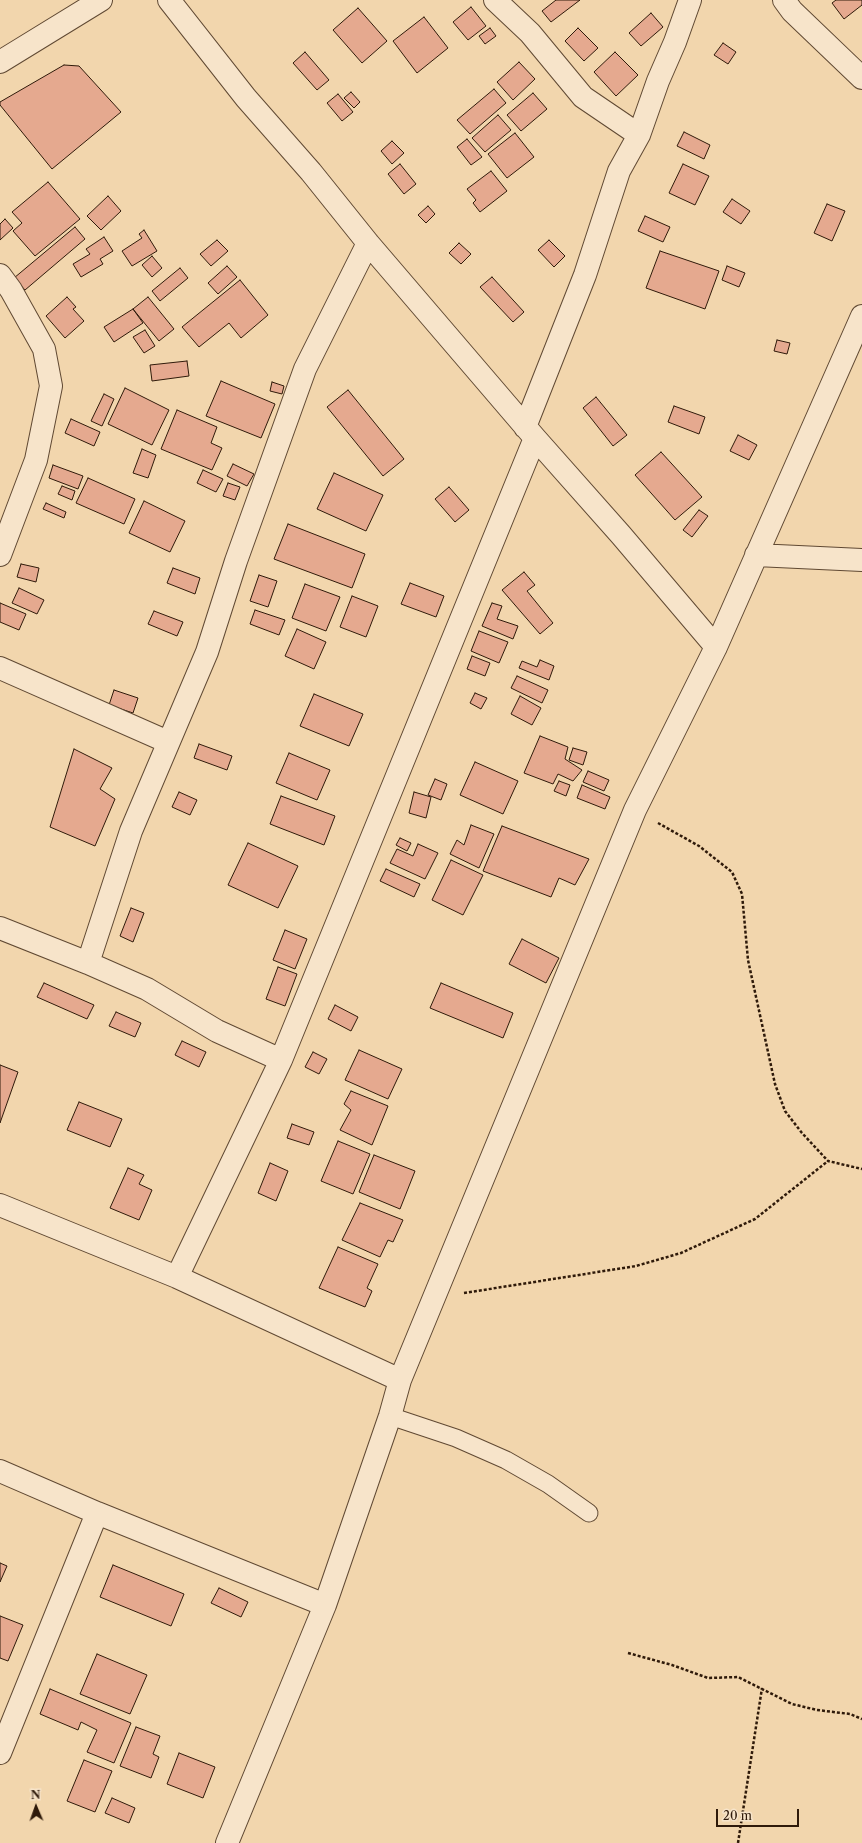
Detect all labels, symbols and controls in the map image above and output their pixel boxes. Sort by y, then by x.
north arrow [16,1787,56,1827]
text: N [31,1788,41,1802]
scale bar [718,1801,801,1827]
text: 20 m [723,1808,752,1823]

